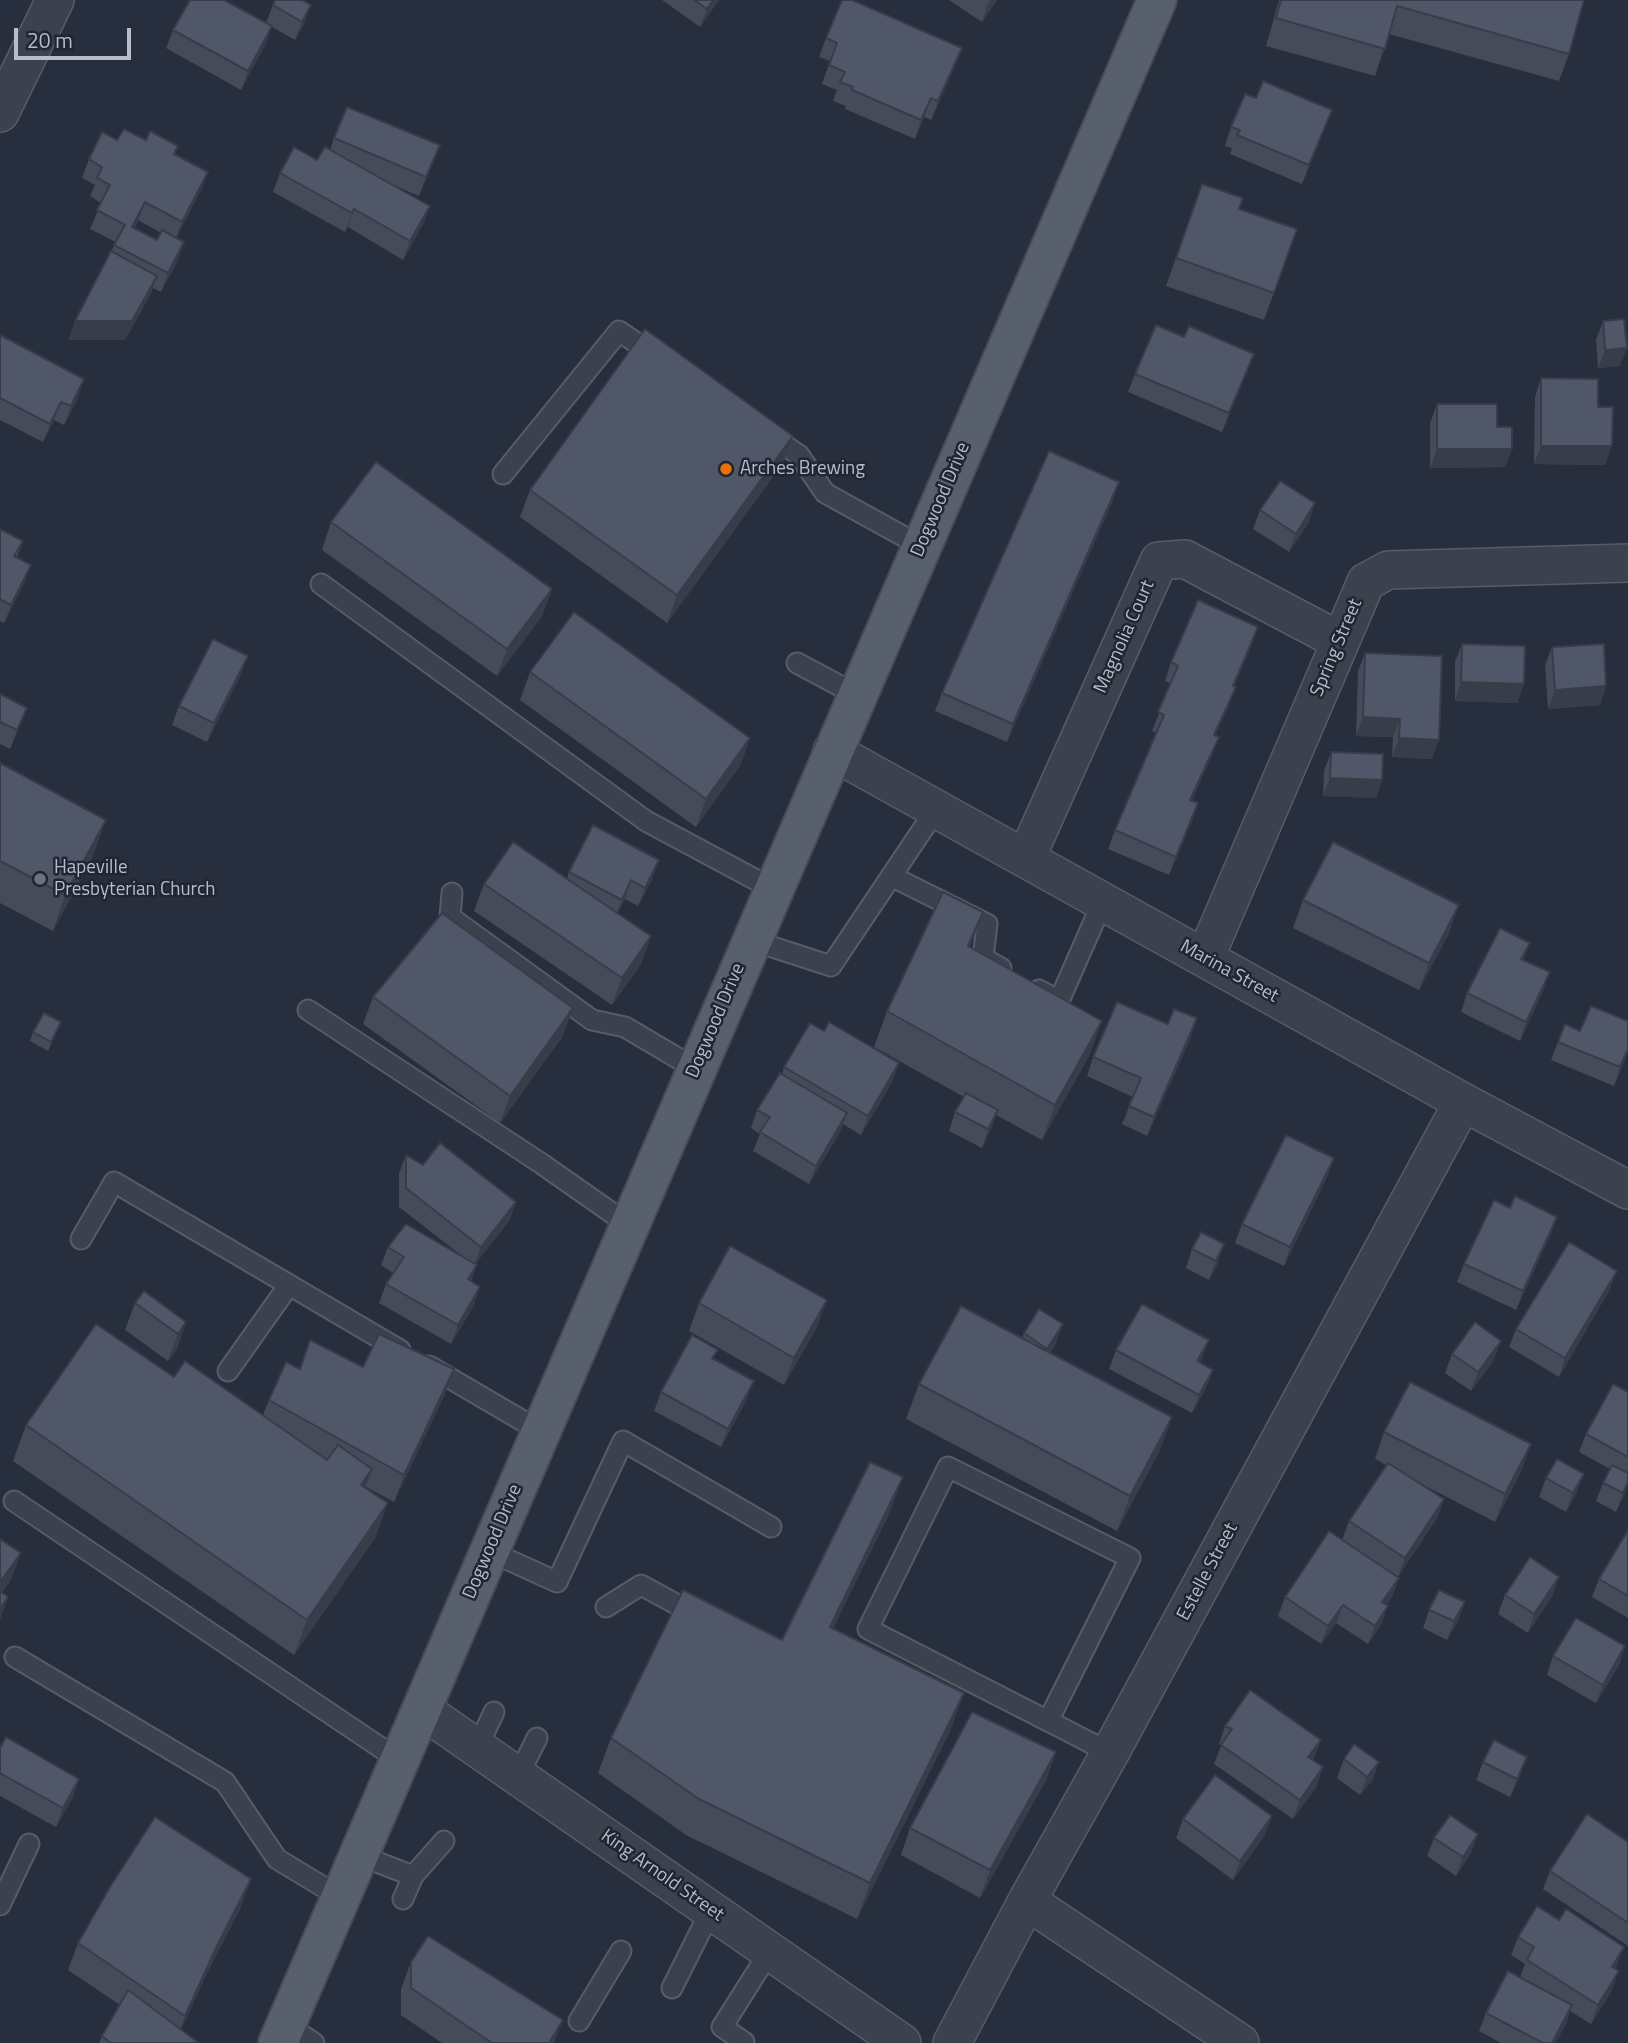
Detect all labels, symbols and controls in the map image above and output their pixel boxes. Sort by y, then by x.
scale bar [18,14,135,58]
text: 20 m [27,24,73,56]
street label: Dogwood Drive [907,439,975,561]
place label: Arches Brewing [740,458,865,480]
marker: Arches Brewing [718,461,734,477]
street label: Magnolia Court [1090,577,1160,697]
street label: Spring Street [1306,596,1368,700]
place label: Hapeville Presbyterian Church [54,857,215,901]
marker: Hapeville Presbyterian Church [32,871,48,887]
street label: Marina Street [1176,936,1282,1008]
street label: Dogwood Drive [682,960,750,1082]
street label: Dogwood Drive [459,1481,527,1603]
street label: Estelle Street [1173,1519,1243,1625]
street label: King Arnold Street [596,1825,728,1927]

